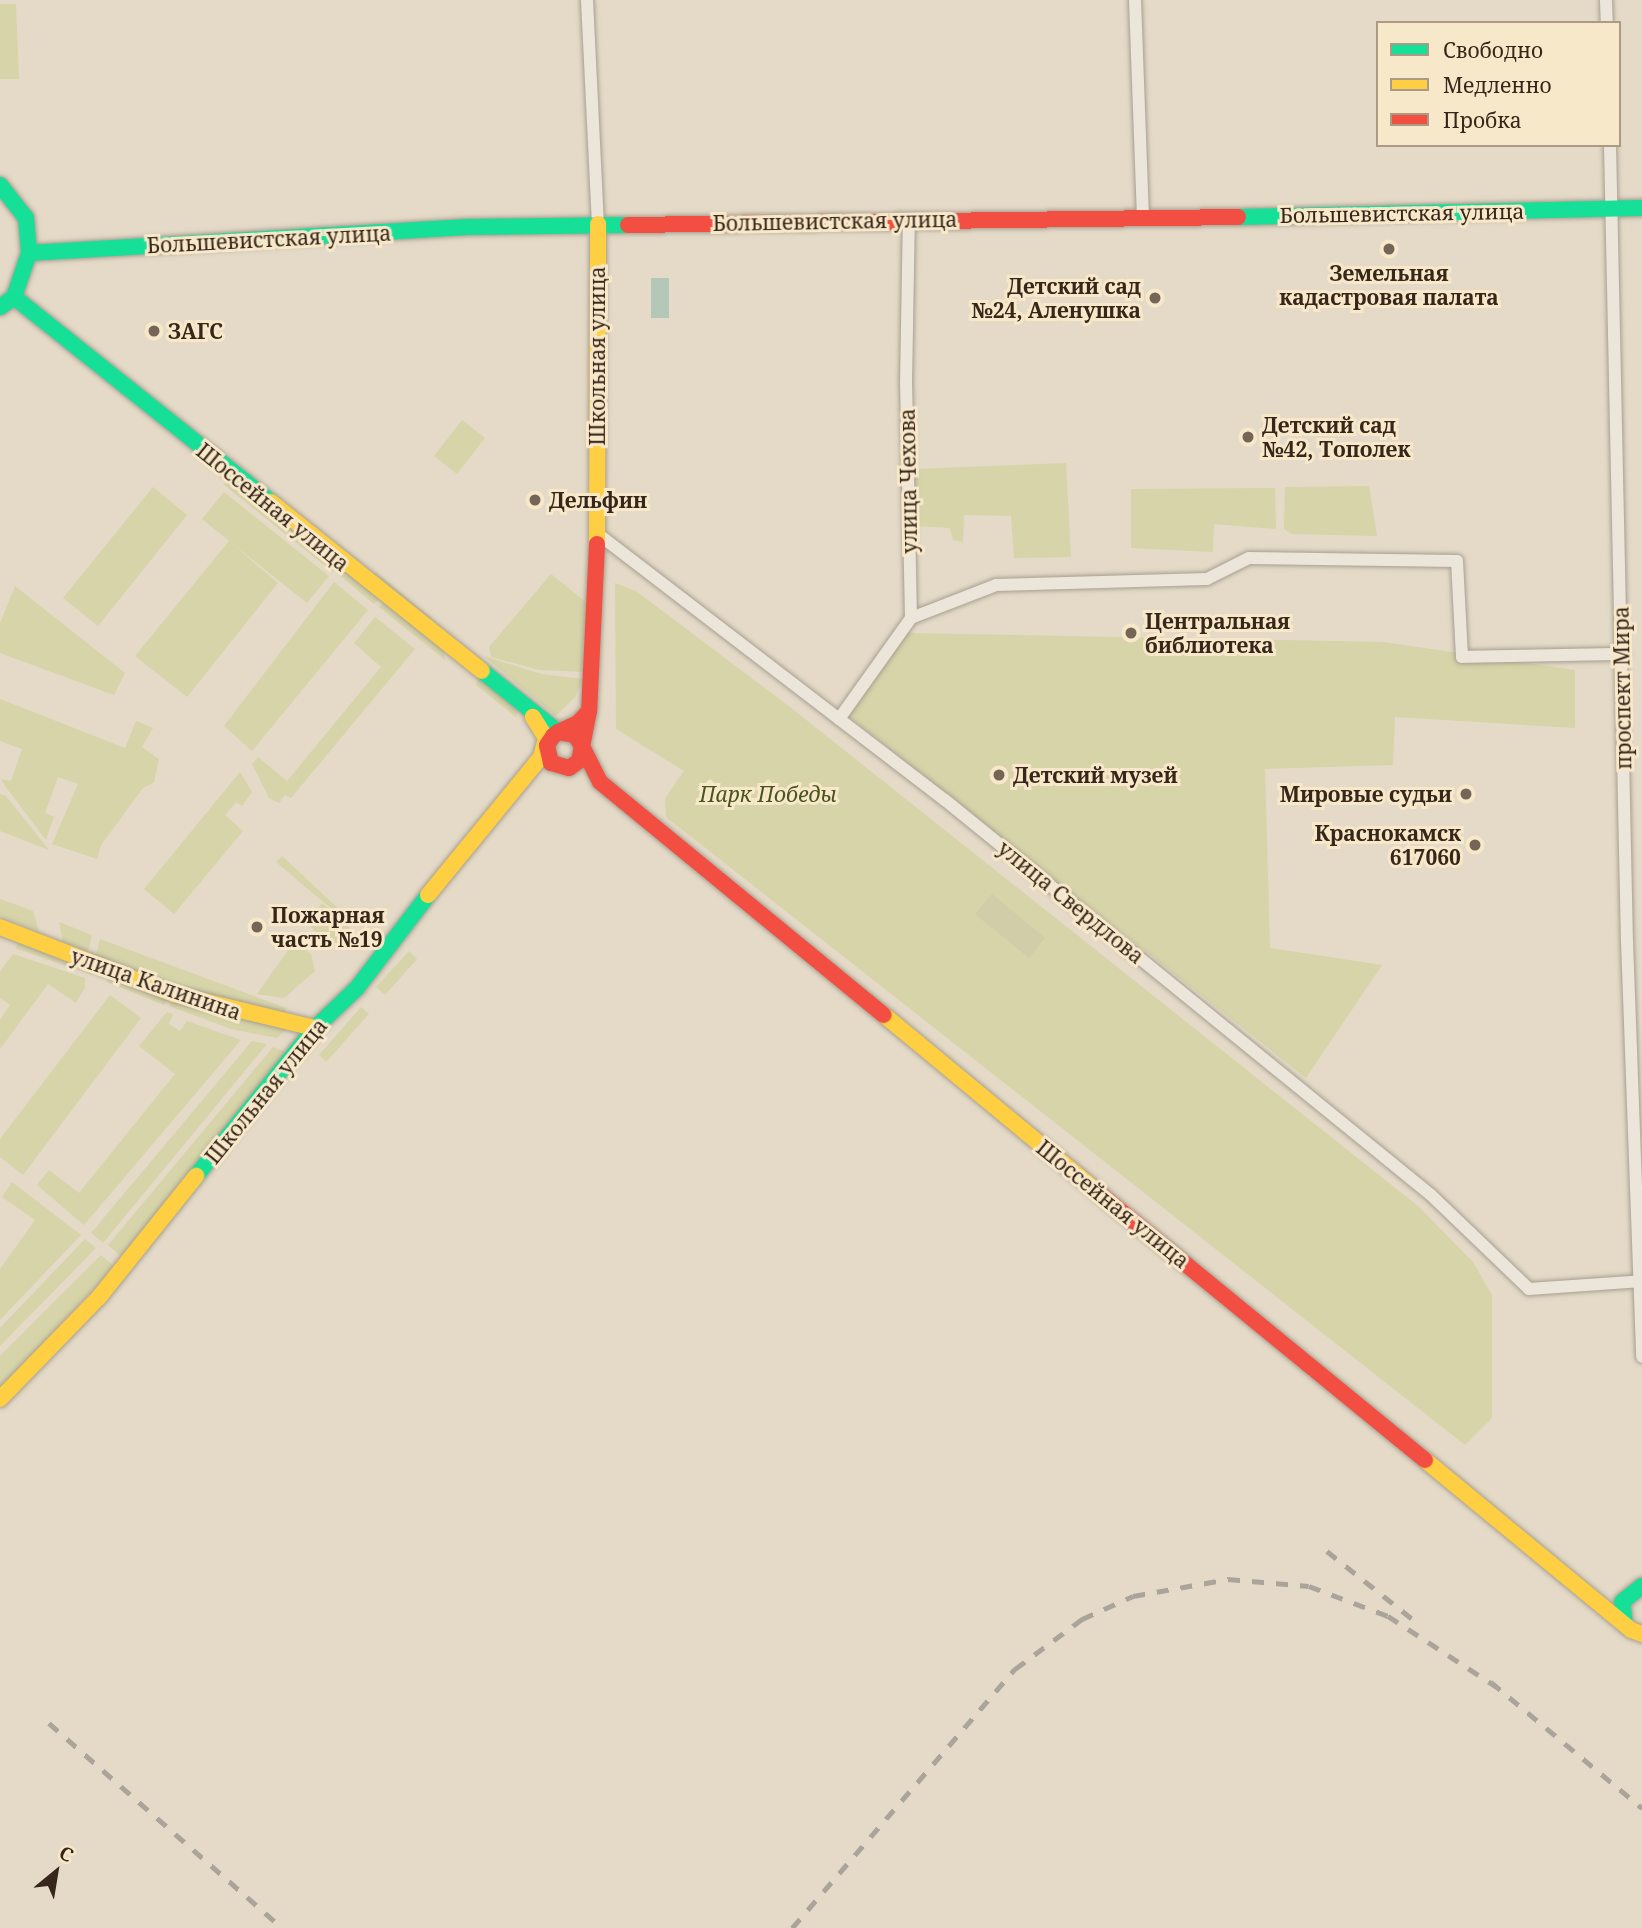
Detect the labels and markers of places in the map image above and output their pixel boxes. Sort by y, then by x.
marker: Земельная кадастровая палата [1381,241,1397,257]
place label: Земельная кадастровая палата [1279,260,1499,310]
place label: Детский сад №24, Аленушка [971,273,1141,323]
marker: Детский сад №24, Аленушка [1147,290,1163,306]
place label: ЗАГС [168,318,223,344]
marker: ЗАГС [146,323,162,339]
place label: Детский сад №42, Тополек [1262,412,1410,462]
marker: Детский сад №42, Тополек [1240,429,1256,445]
place label: Дельфин [549,487,647,513]
marker: Дельфин [527,492,543,508]
place label: Центральная библиотека [1145,608,1290,658]
marker: Центральная библиотека [1123,625,1139,641]
place label: Детский музей [1013,762,1178,788]
marker: Детский музей [991,767,1007,783]
place label: Мировые судьи [1280,781,1452,807]
marker: Мировые судьи [1458,786,1474,802]
place label: Краснокамск 617060 [1314,820,1461,870]
marker: Краснокамск 617060 [1467,837,1483,853]
place label: Пожарная часть №19 [271,902,385,952]
marker: Пожарная часть №19 [249,919,265,935]

